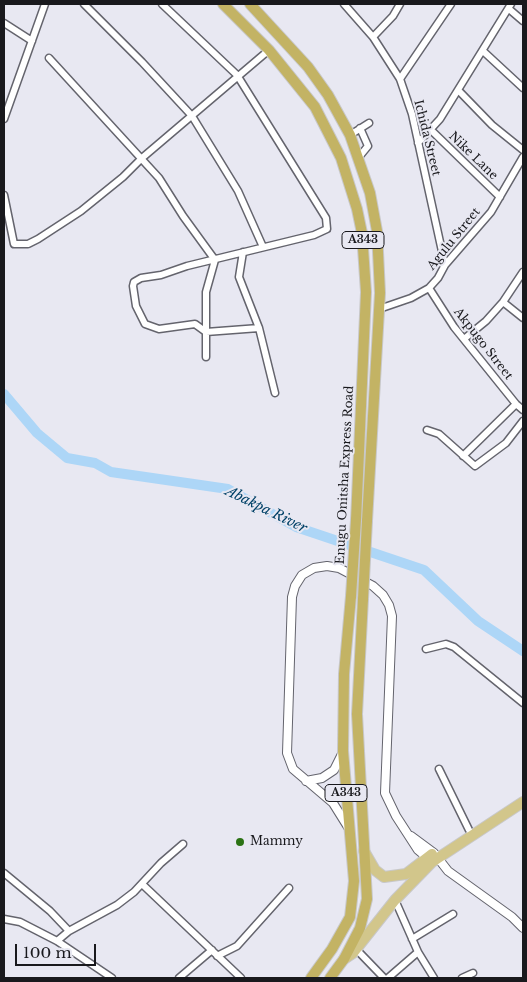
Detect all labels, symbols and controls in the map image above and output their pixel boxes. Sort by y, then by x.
street label: Ichida Street [411,99,443,177]
street label: Nike Lane [445,129,501,183]
street label: Agulu Street [424,205,484,273]
road number: A343 [342,232,384,248]
street label: Akpugo Street [450,305,516,383]
street label: Enugu Onitsha Express Road [333,385,357,565]
water label: Abakpa River [222,483,310,537]
road number: A343 [325,784,367,801]
place label: Mammy [250,835,303,849]
marker: Mammy [234,836,246,848]
scale bar [18,934,99,966]
text: 100 m [23,943,72,962]

